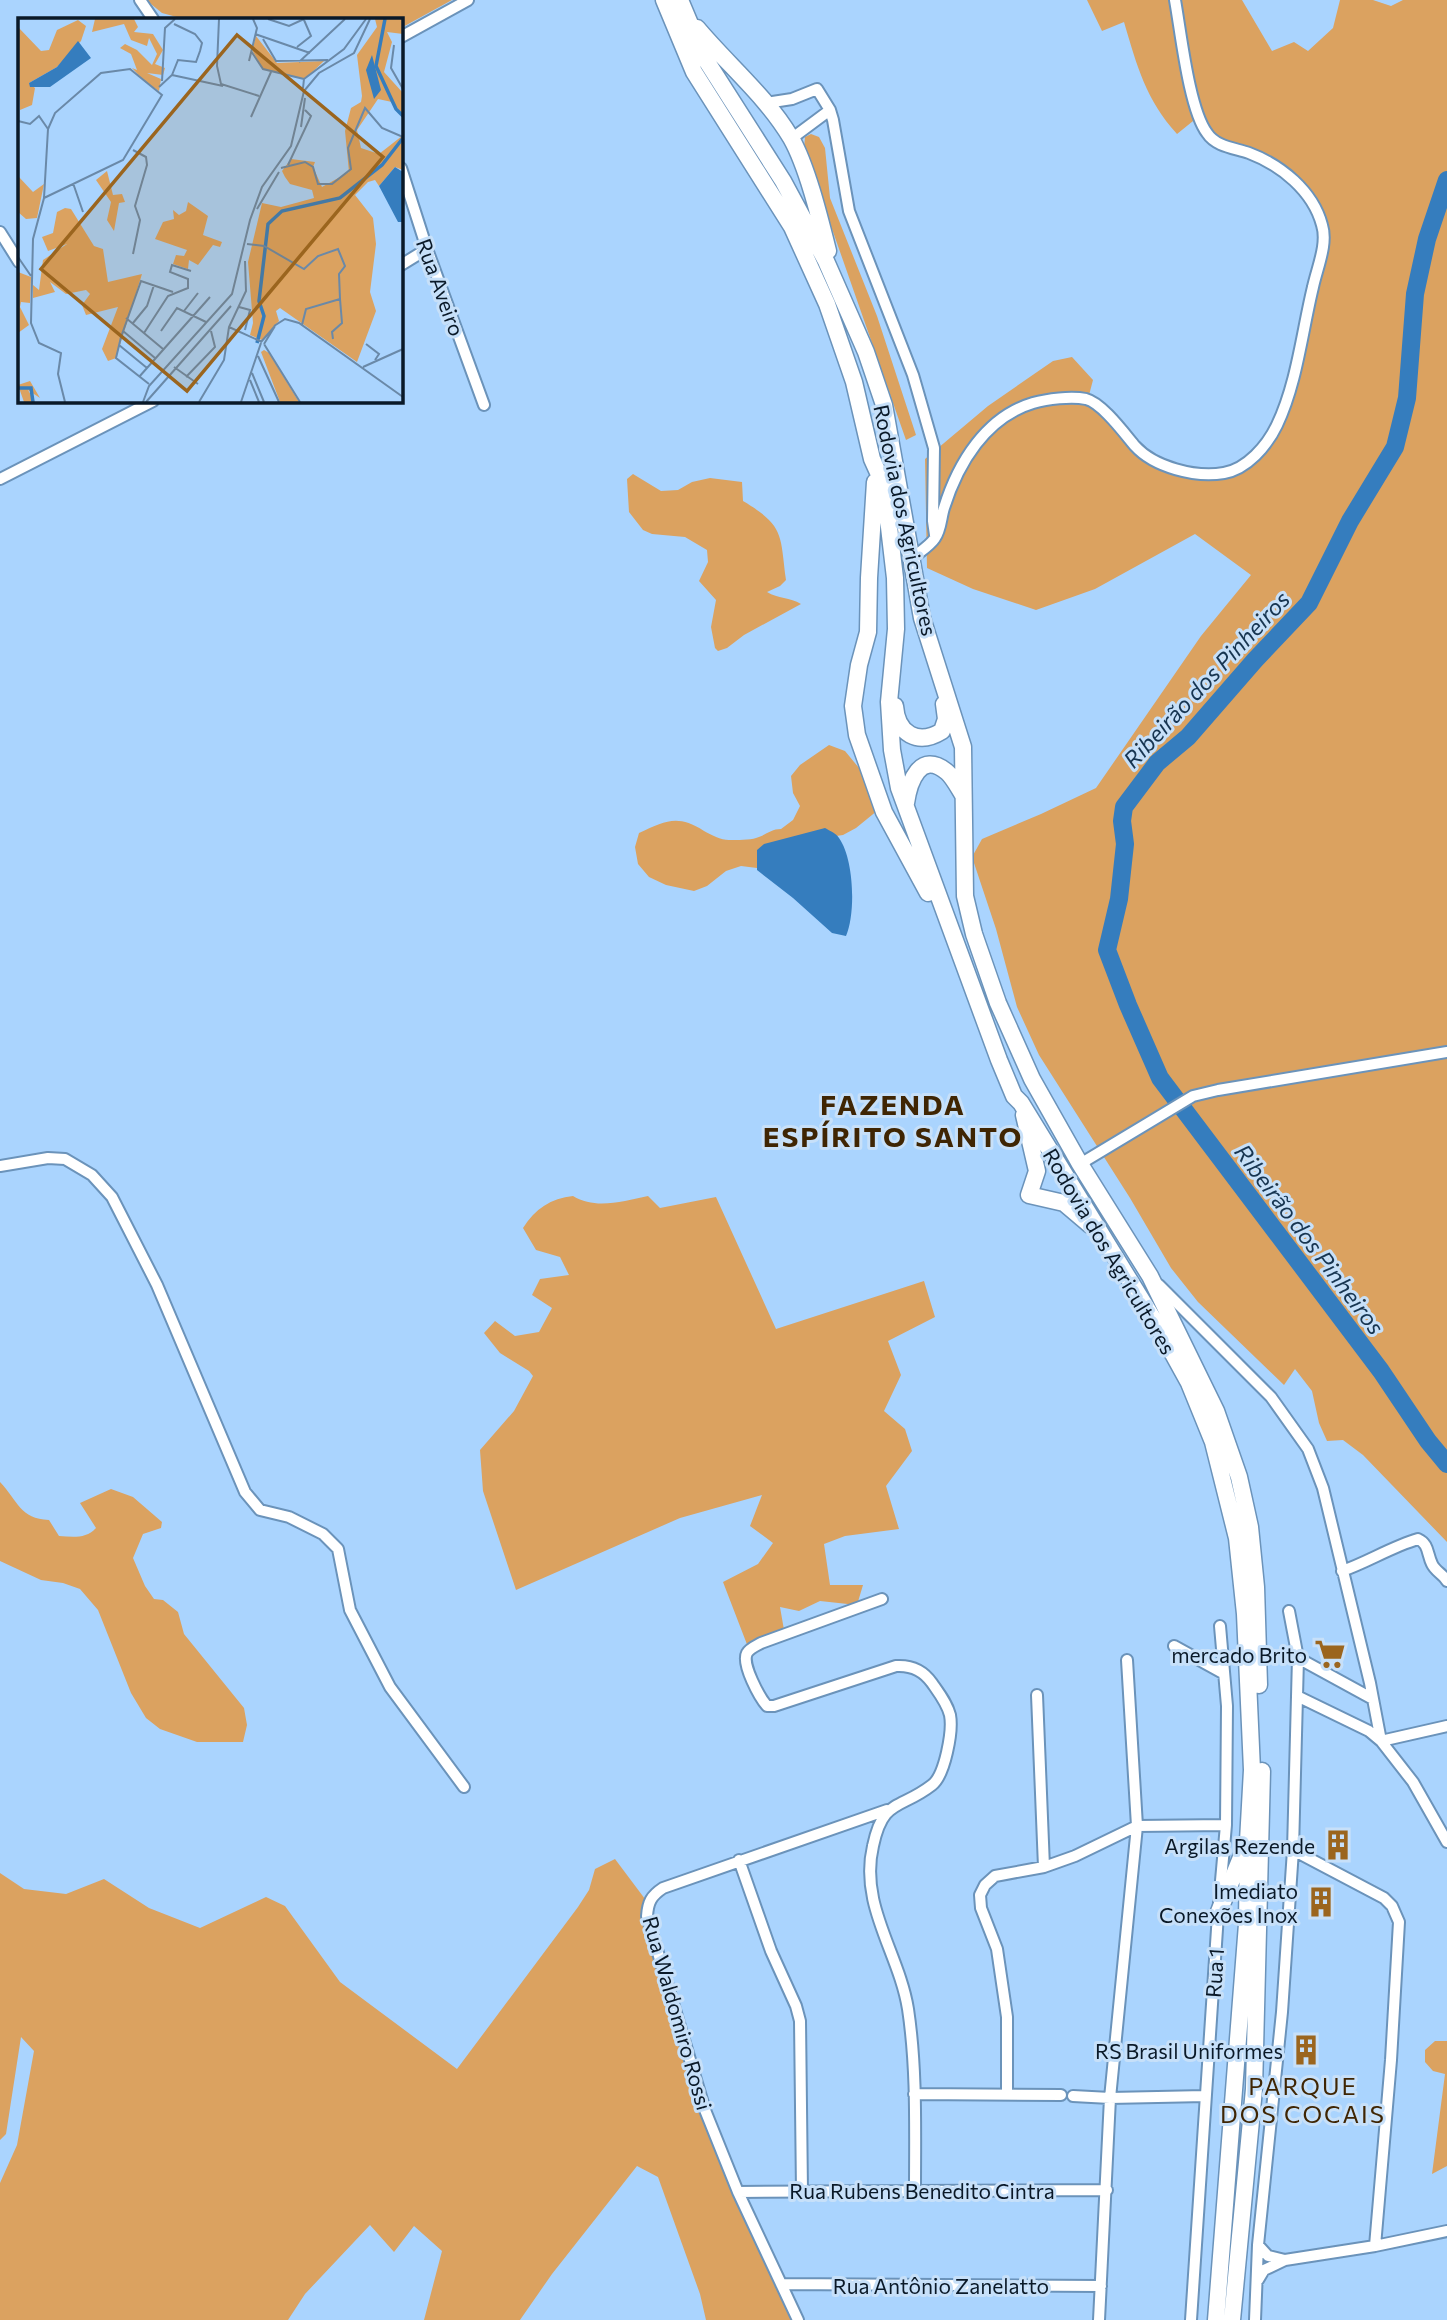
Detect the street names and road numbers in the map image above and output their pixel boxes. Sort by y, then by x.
street label: Rua Aveiro [412,235,470,339]
street label: Rodovia dos Agricultores [869,402,943,638]
street label: Rodovia dos Agricultores [1039,1144,1181,1358]
street label: Rua Waldomiro Rossi [638,1913,718,2113]
street label: Rua 1 [1200,1947,1228,1999]
street label: Rua Rubens Benedito Cintra [789,2178,1055,2203]
street label: Rua Antônio Zanelatto [833,2273,1049,2298]

